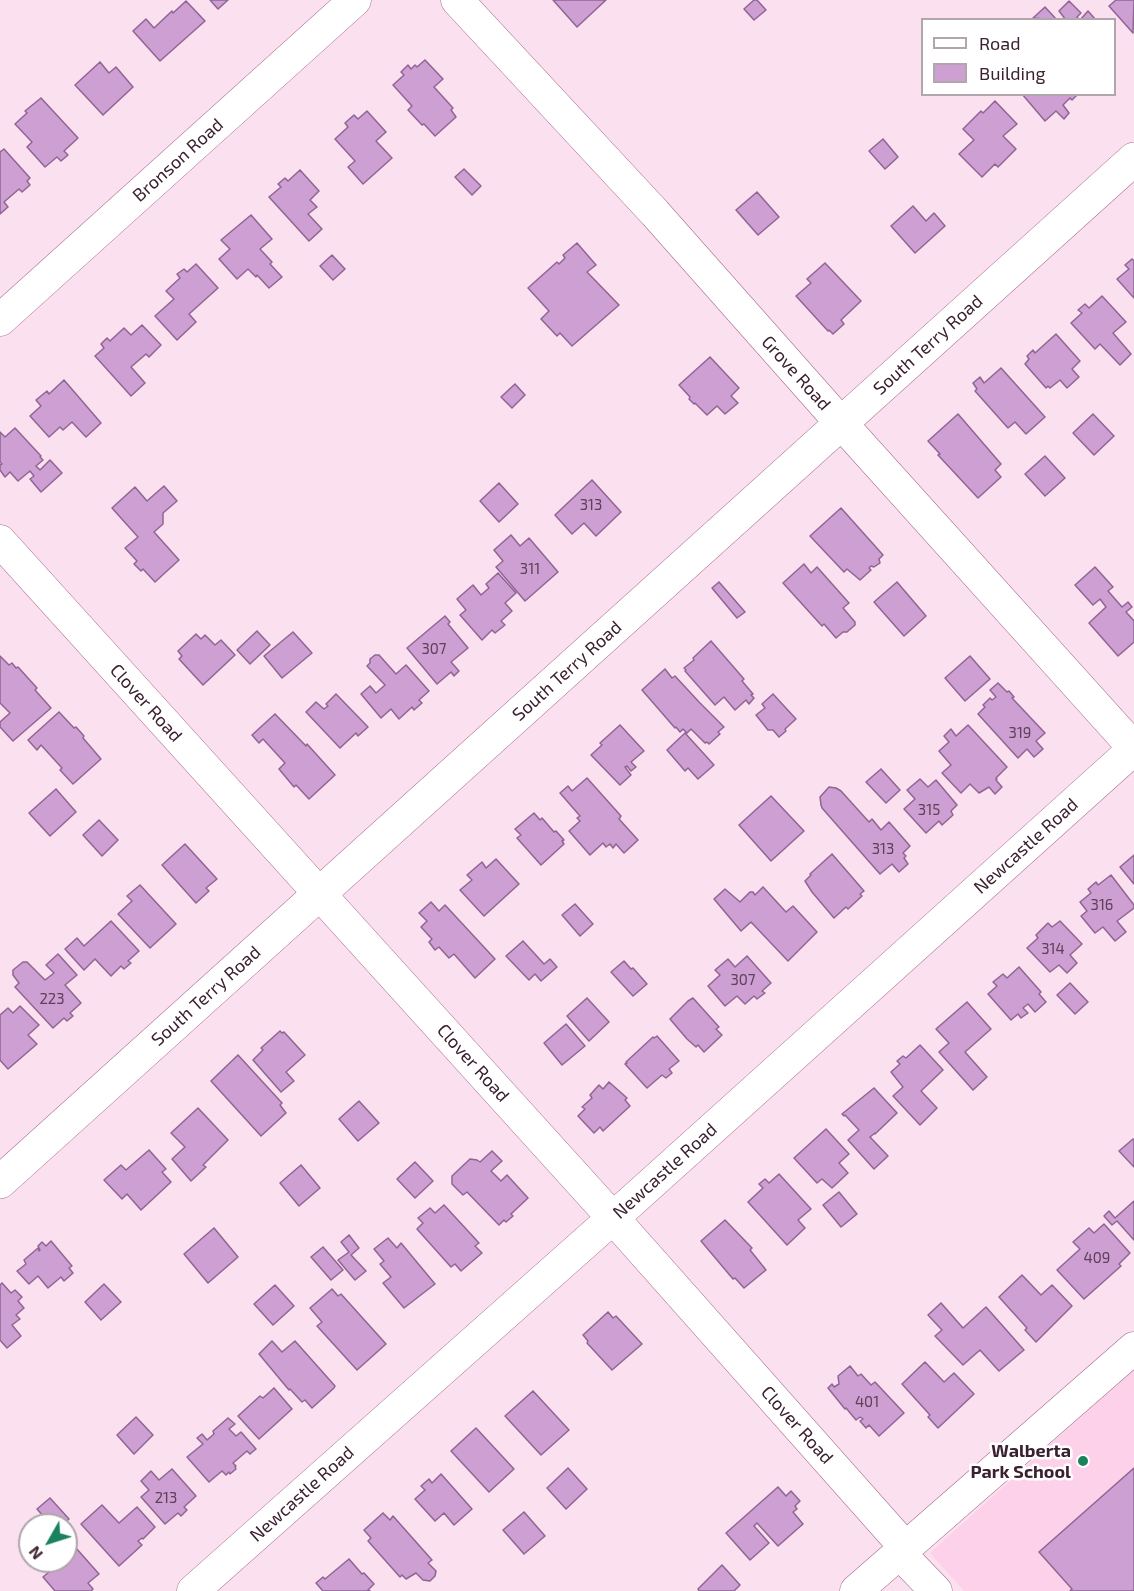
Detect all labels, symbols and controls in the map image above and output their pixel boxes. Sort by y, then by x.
legend [921,18,1116,96]
text: Road [979,32,1020,54]
text: Building [979,62,1046,84]
street label: Bronson Road [128,114,228,206]
street label: South Terry Road [869,290,987,400]
street label: Grove Road [757,331,835,415]
house number: 313 [580,496,602,514]
house number: 311 [520,560,540,578]
street label: South Terry Road [508,616,626,726]
house number: 307 [421,640,447,658]
street label: Clover Road [105,660,187,746]
house number: 319 [1009,724,1031,742]
street label: Newcastle Road [970,794,1082,898]
house number: 315 [918,801,940,819]
house number: 313 [872,840,894,858]
house number: 316 [1091,896,1113,914]
house number: 314 [1041,940,1065,958]
street label: South Terry Road [147,941,265,1051]
house number: 307 [730,971,756,989]
house number: 223 [39,990,65,1008]
street label: Clover Road [432,1020,514,1106]
street label: Newcastle Road [609,1119,721,1223]
house number: 409 [1084,1249,1110,1267]
street label: Clover Road [756,1382,838,1468]
house number: 401 [855,1393,879,1411]
place label: Walberta Park School [970,1440,1071,1482]
street label: Newcastle Road [246,1442,358,1546]
marker: Walberta Park School [1076,1454,1090,1468]
house number: 213 [155,1489,177,1507]
north arrow [18,1513,78,1573]
text: N [24,1543,46,1564]

